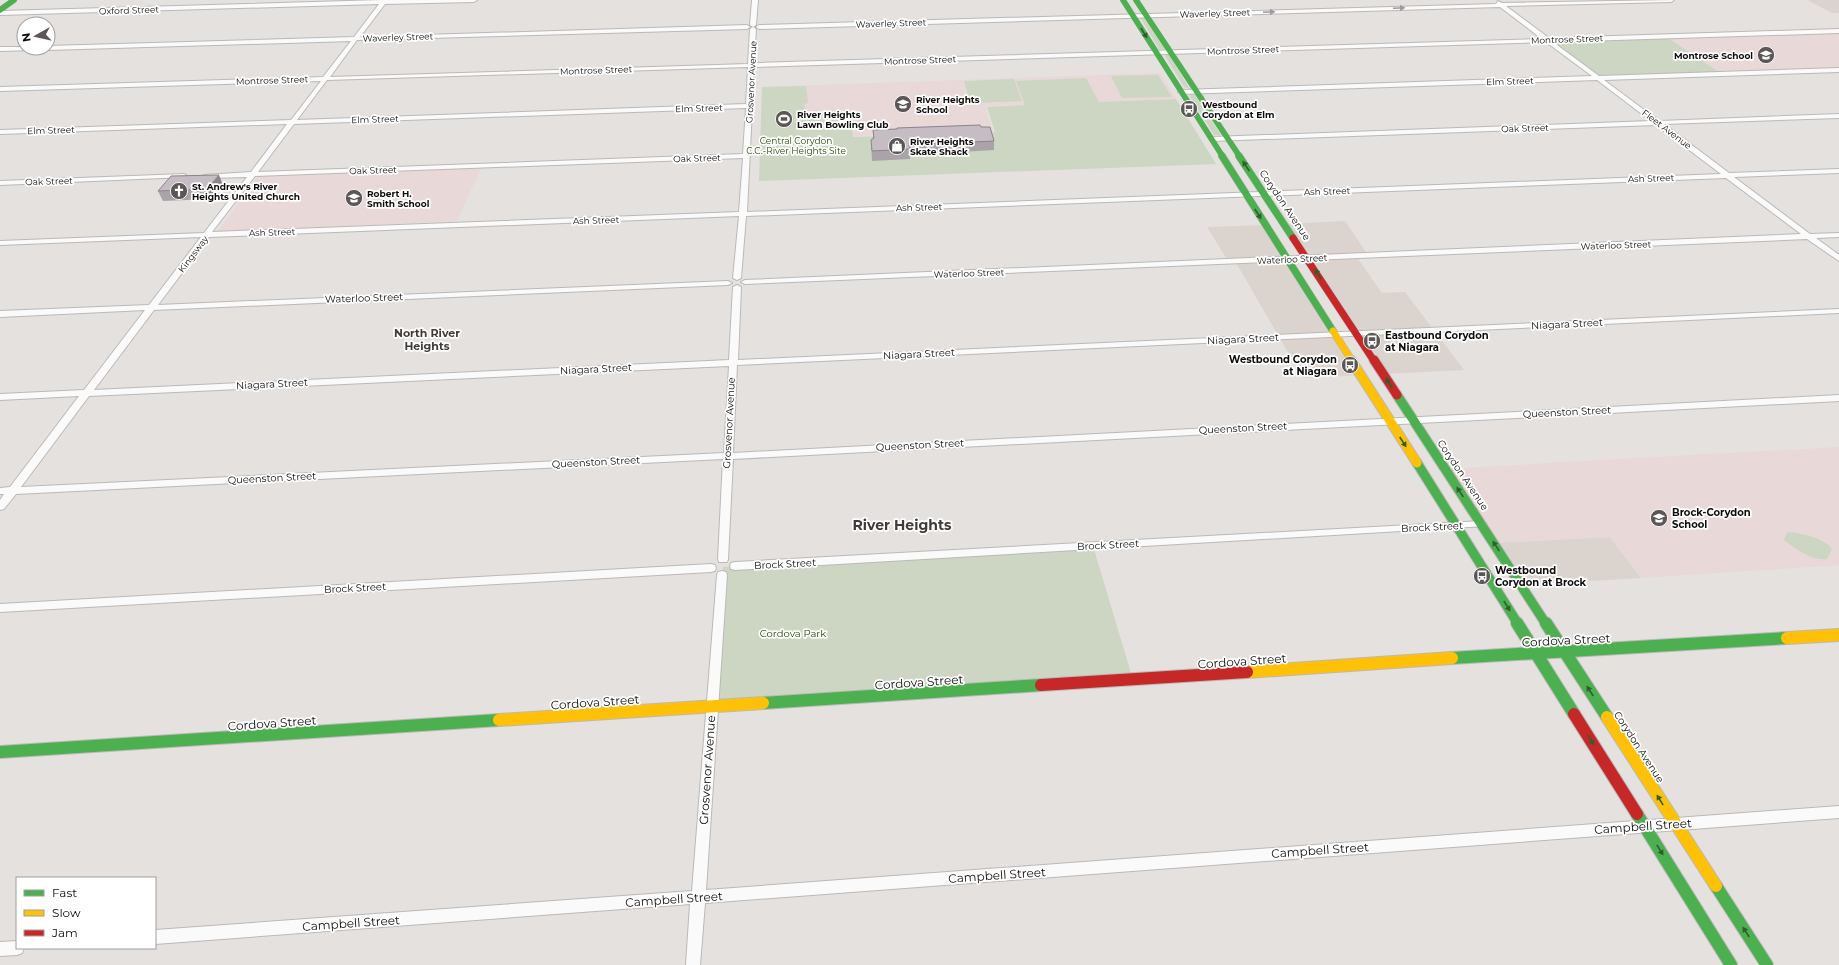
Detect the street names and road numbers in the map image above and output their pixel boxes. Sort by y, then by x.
street label: Oxford Street [99,3,160,17]
street label: Waverley Street [1179,6,1251,20]
street label: Waverley Street [855,16,927,30]
street label: Waverley Street [362,30,434,44]
street label: Montrose Street [1531,32,1604,46]
street label: Grosvenor Avenue [743,40,759,123]
street label: Montrose Street [1207,43,1280,57]
street label: Montrose Street [884,53,957,67]
street label: Montrose Street [560,63,633,77]
street label: Montrose Street [236,73,309,87]
street label: Elm Street [1486,75,1534,87]
street label: Elm Street [675,102,723,114]
street label: Fleet Avenue [1640,107,1694,151]
street label: Elm Street [351,113,399,125]
street label: Oak Street [1501,122,1549,134]
street label: Elm Street [27,124,75,136]
street label: Oak Street [673,152,721,164]
street label: Oak Street [349,164,397,176]
street label: Corydon Avenue [1257,167,1313,243]
street label: Ash Street [1628,172,1675,184]
street label: Oak Street [25,175,73,187]
street label: Ash Street [1304,185,1351,197]
street label: Ash Street [896,201,943,213]
street label: Ash Street [573,214,620,226]
street label: Ash Street [249,226,296,238]
street label: Kingsway [176,233,210,275]
street label: Waterloo Street [1581,238,1652,252]
street label: Waterloo Street [1256,252,1328,266]
street label: Waterloo Street [934,266,1005,280]
street label: Waterloo Street [325,290,403,306]
street label: Niagara Street [1531,316,1603,332]
street label: Niagara Street [1207,331,1279,347]
street label: Niagara Street [883,346,955,362]
street label: Niagara Street [560,361,632,377]
street label: Niagara Street [236,376,308,392]
street label: Grosvenor Avenue [720,377,738,469]
street label: Queenston Street [1522,403,1612,421]
street label: Queenston Street [1198,419,1288,437]
street label: Queenston Street [875,436,965,454]
street label: Corydon Avenue [1435,437,1491,513]
street label: Queenston Street [551,453,641,471]
street label: Queenston Street [227,469,317,487]
street label: Brock Street [1401,519,1463,535]
street label: Brock Street [1077,537,1139,553]
street label: Brock Street [754,556,816,572]
street label: Brock Street [324,580,386,596]
street label: Cordova Street [1521,630,1611,650]
street label: Cordova Street [1197,650,1287,672]
street label: Cordova Street [874,671,964,693]
street label: Cordova Street [550,691,640,713]
street label: Corydon Avenue [1611,709,1667,785]
street label: Cordova Street [227,712,317,734]
street label: Grosvenor Avenue [696,715,718,825]
street label: Campbell Street [1594,815,1692,837]
street label: Campbell Street [1271,839,1369,861]
street label: Campbell Street [948,864,1046,886]
street label: Campbell Street [625,888,723,910]
street label: Campbell Street [302,912,400,934]

